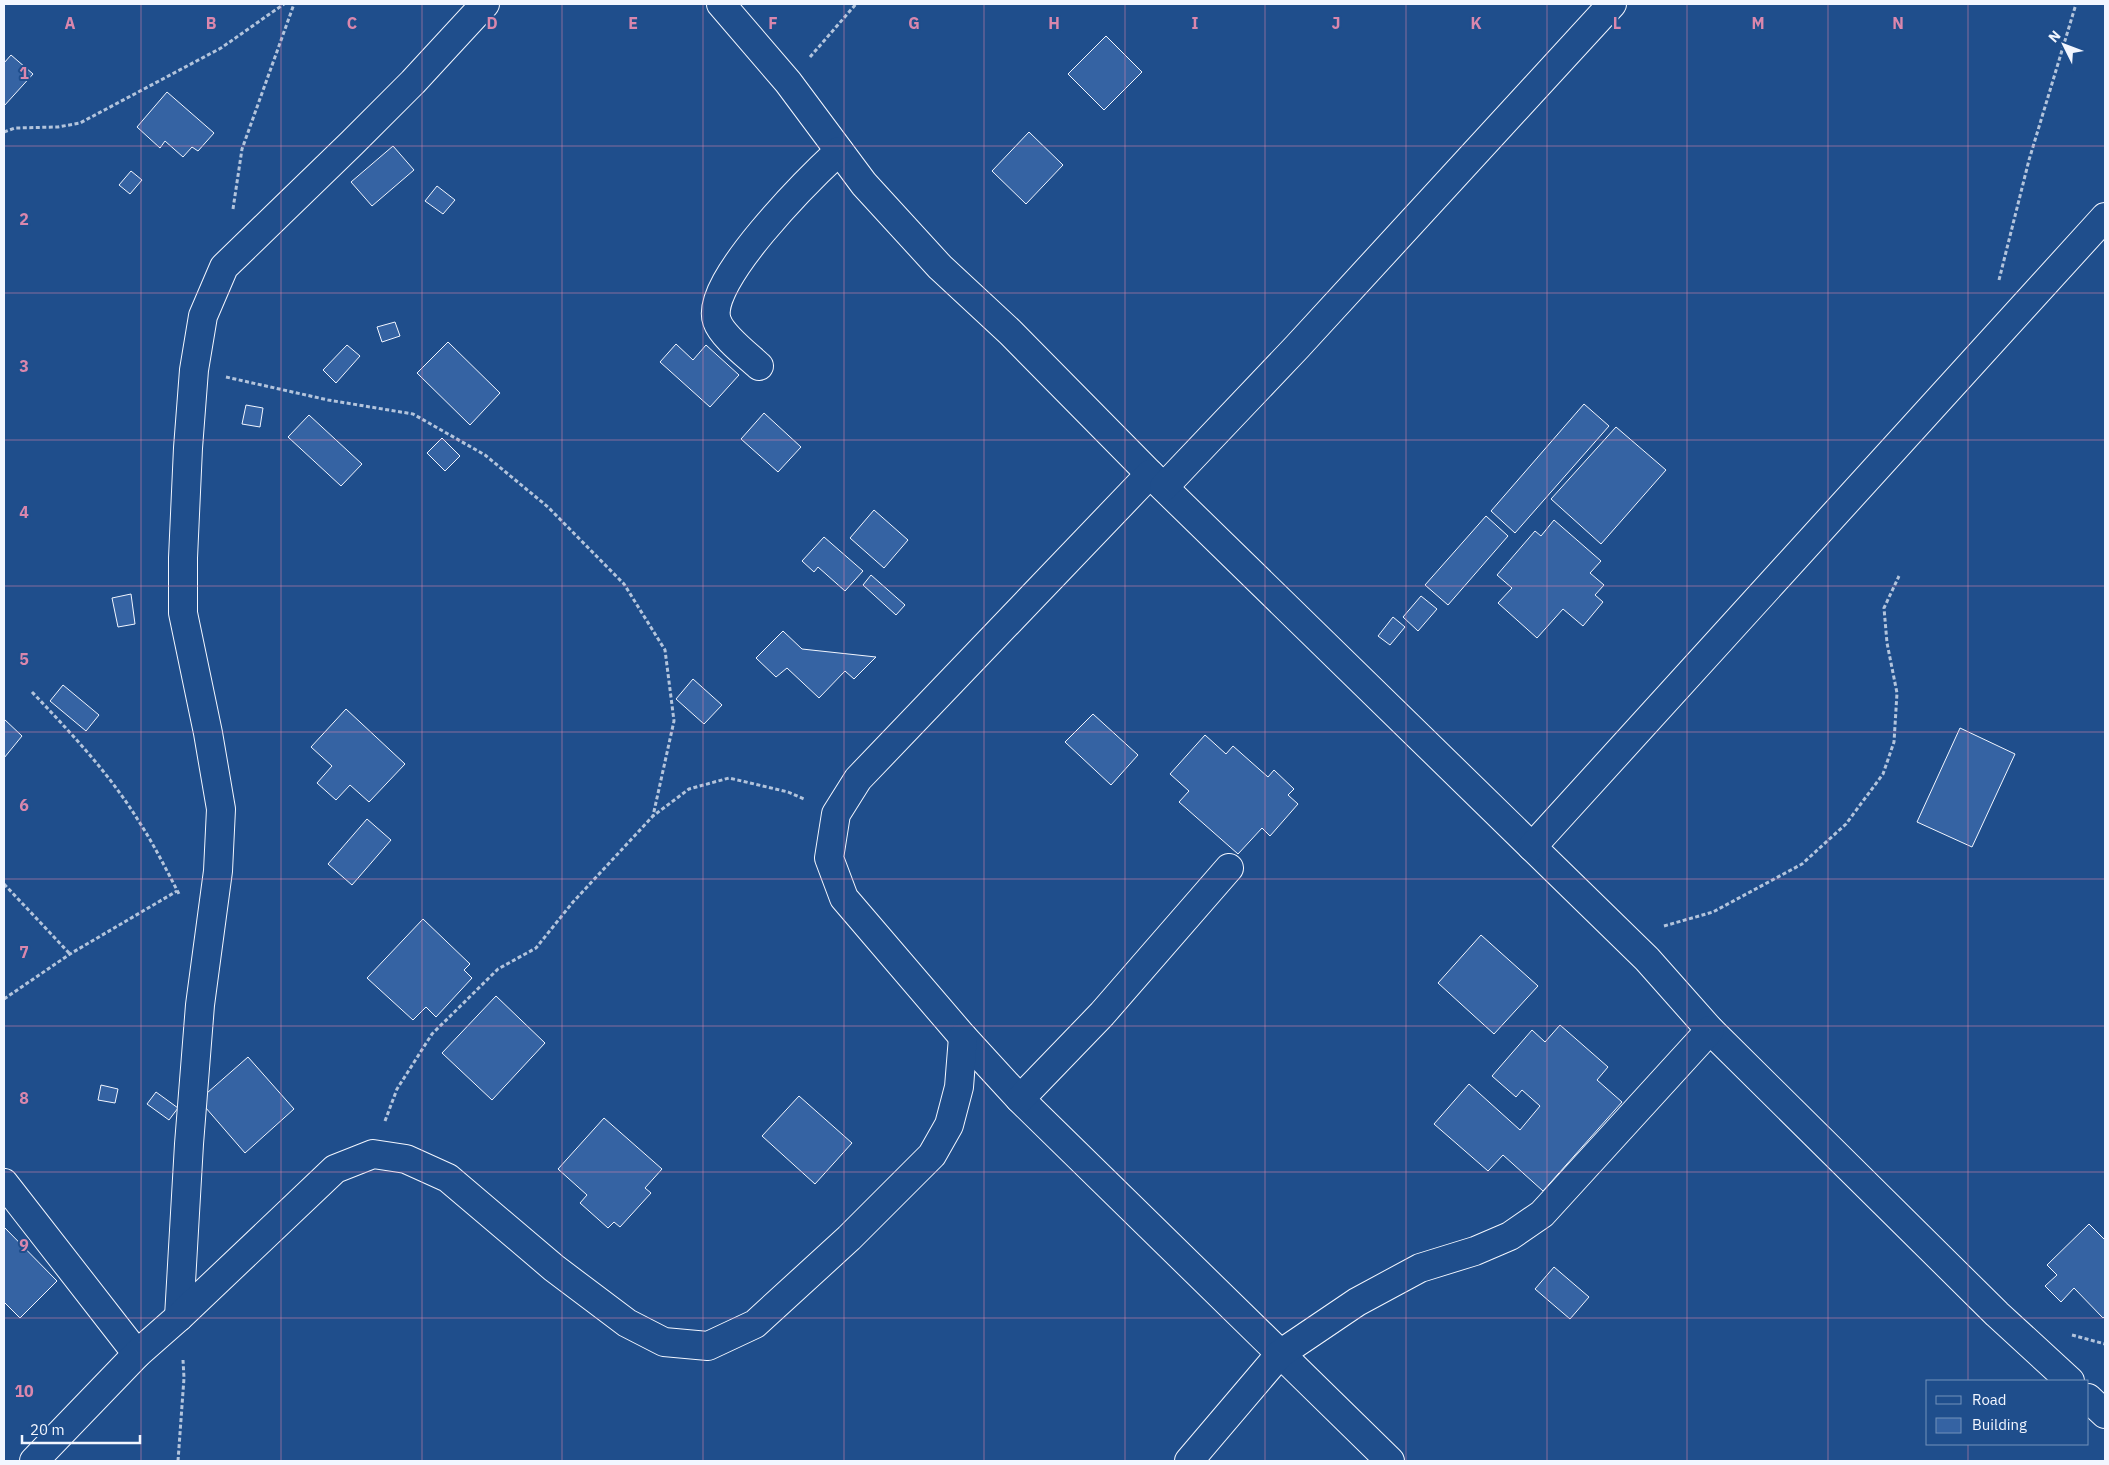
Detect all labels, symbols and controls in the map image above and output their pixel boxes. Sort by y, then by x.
text: A [65,13,76,33]
text: B [206,13,217,33]
text: C [347,13,357,33]
text: D [486,13,498,33]
text: E [628,13,638,33]
text: F [768,13,778,33]
text: G [908,13,920,33]
text: H [1048,13,1060,33]
text: I [1192,13,1199,33]
text: J [1332,13,1340,33]
text: K [1470,13,1482,33]
text: L [1613,13,1621,33]
text: M [1751,13,1765,33]
text: N [1892,13,1904,33]
north arrow [2039,20,2089,70]
text: N [2044,27,2064,46]
text: 1 [19,63,29,83]
text: 2 [19,209,29,229]
text: 3 [19,356,29,376]
text: 4 [19,502,29,522]
text: 5 [19,649,29,669]
text: 6 [19,795,29,815]
text: 7 [19,942,29,962]
text: 8 [19,1088,29,1108]
text: 9 [19,1235,29,1255]
legend [1926,1380,2089,1445]
text: 10 [14,1381,34,1401]
text: Road [1972,1390,2007,1409]
scale bar [22,1412,140,1444]
text: Building [1972,1415,2027,1434]
text: 20 m [30,1420,65,1439]

